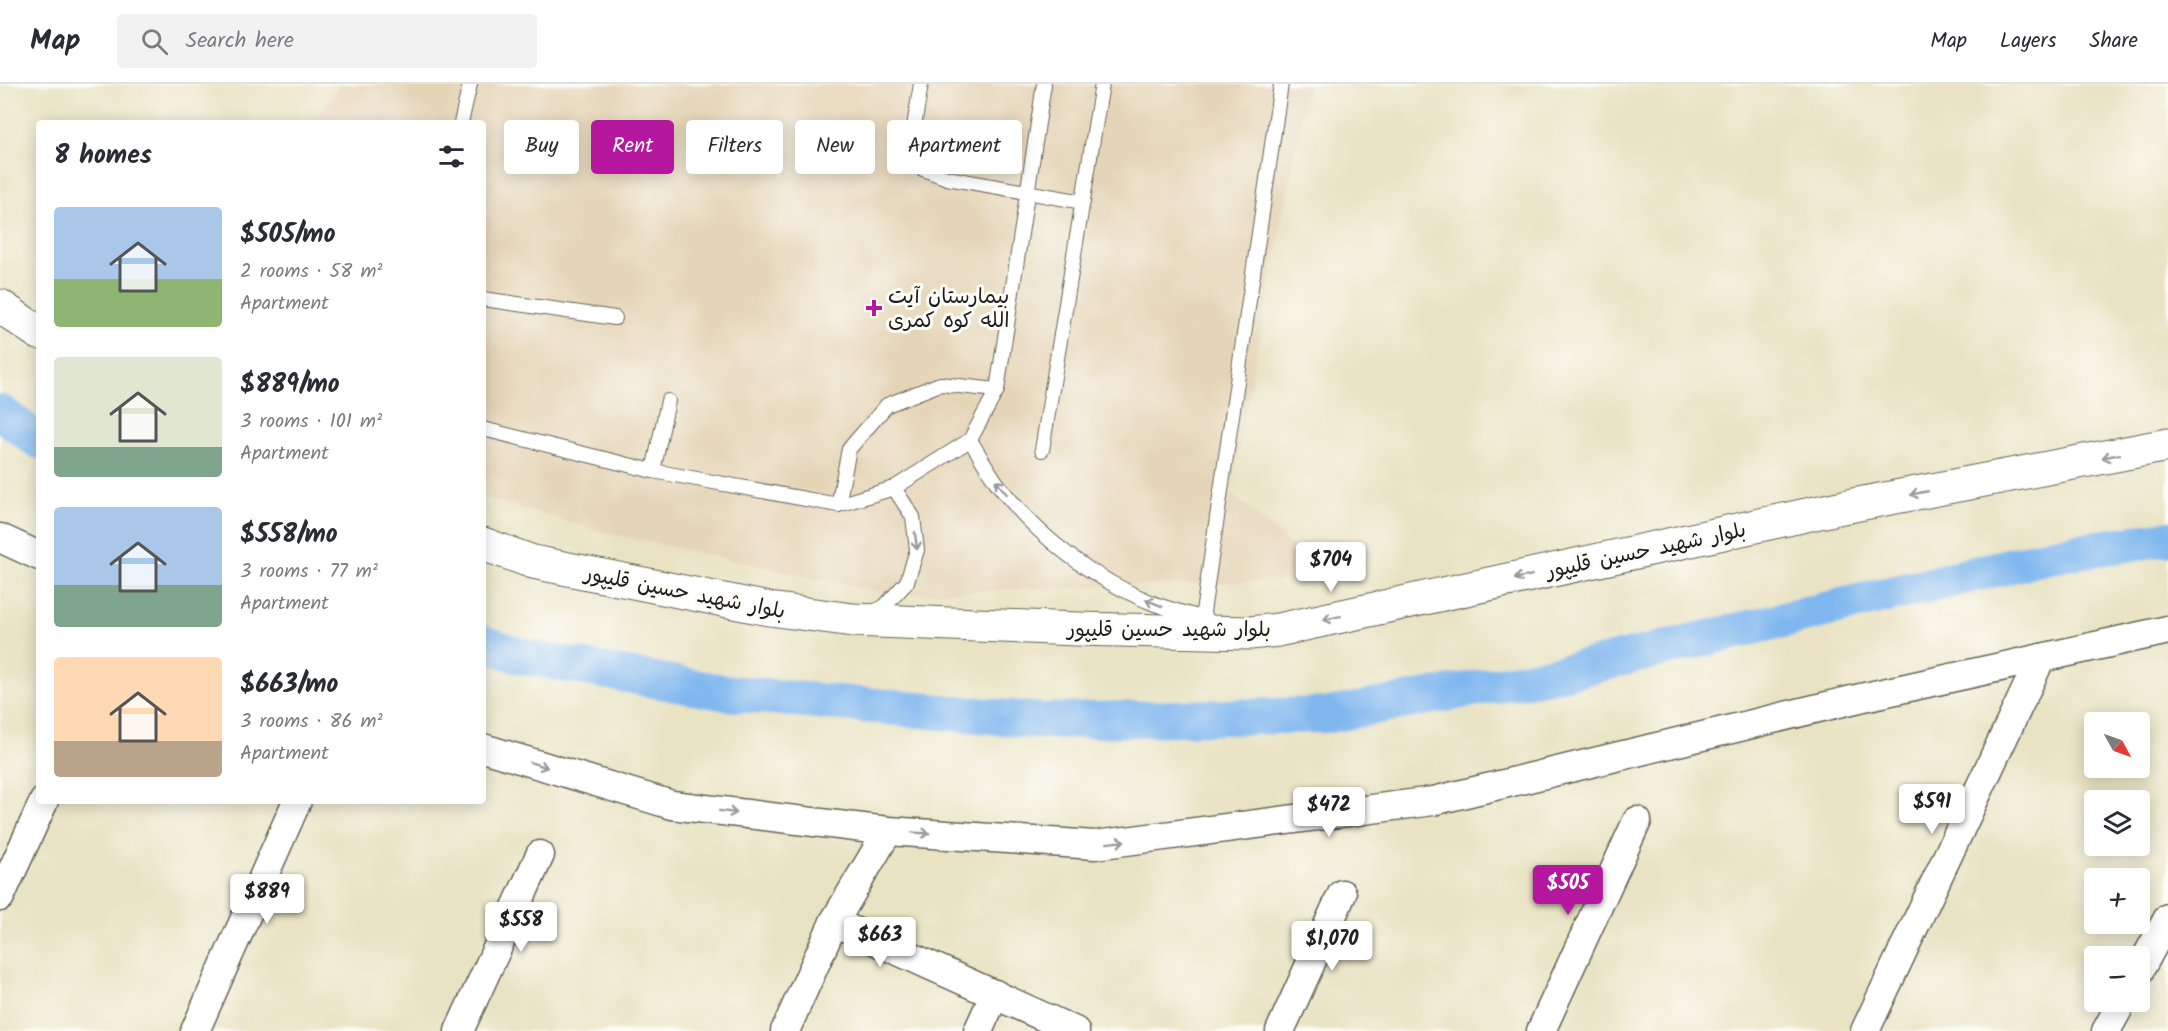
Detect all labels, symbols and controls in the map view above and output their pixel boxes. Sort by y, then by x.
search box [117,14,537,68]
text: Map [30,19,81,64]
text: Search here [186,24,294,59]
icon: search [138,25,171,58]
text: Map [1930,25,1967,58]
text: Layers [2000,25,2056,58]
text: Share [2089,25,2138,58]
chip: Buy [504,120,579,174]
chip: Rent [591,120,674,174]
chip: Filters [686,120,783,174]
chip: New [795,120,875,174]
chip: Apartment [887,120,1022,174]
text: 8 homes [54,135,152,177]
icon: filters [435,140,468,173]
text: $505/mo [240,214,336,256]
icon: home [102,231,174,303]
text: 2 rooms · 58 m² [240,256,382,288]
place label: بیمارستان آیت الله کوه کمری [888,281,1009,338]
text: Apartment [240,288,329,320]
marker: بیمارستان آیت الله کوه کمری [865,299,883,317]
text: $889/mo [240,364,340,406]
icon: home [102,381,174,453]
text: 3 rooms · 101 m² [240,406,382,438]
text: Apartment [240,438,329,470]
one-way arrow [2101,451,2121,462]
one-way arrow [994,479,1007,495]
one-way arrow [1910,488,1929,499]
text: $558/mo [240,514,338,556]
street label: بلوار شهید حسین قلیپور [1541,514,1749,589]
icon: home [102,531,174,603]
one-way arrow [911,531,922,550]
pin: $704 [1295,542,1367,593]
text: $704 [1310,545,1352,577]
text: 3 rooms · 77 m² [240,556,378,588]
street label: بلوار شهید حسین قلیپور [580,557,788,629]
one-way arrow [1514,572,1533,583]
text: Apartment [240,588,329,620]
one-way arrow [1146,597,1164,608]
one-way arrow [1323,613,1342,625]
street label: بلوار شهید حسین قلیپور [1065,614,1271,647]
text: $663/mo [240,664,338,706]
icon: home [102,681,174,753]
text: 3 rooms · 86 m² [240,706,383,738]
north arrow [2084,712,2150,778]
map controls [2084,712,2150,1012]
text: Apartment [240,738,329,770]
one-way arrow [529,760,548,771]
pin: $591 [1896,784,1968,835]
pin: $472 [1293,787,1365,838]
text: $591 [1913,787,1951,819]
text: $472 [1307,790,1351,822]
button: layers [2084,790,2150,856]
one-way arrow [717,806,737,817]
one-way arrow [911,828,931,839]
one-way arrow [1105,836,1125,847]
pin: $505 [1532,865,1604,916]
text: $505 [1547,868,1589,900]
button: + [2084,868,2150,934]
pin: $889 [231,874,303,925]
text: $889 [244,877,290,909]
pin: $558 [485,902,557,953]
text: $558 [499,905,543,937]
pin: $663 [844,917,916,968]
text: $663 [858,920,902,952]
pin: $1,070 [1283,921,1381,972]
text: $1,070 [1305,924,1359,956]
button: − [2084,946,2150,1012]

